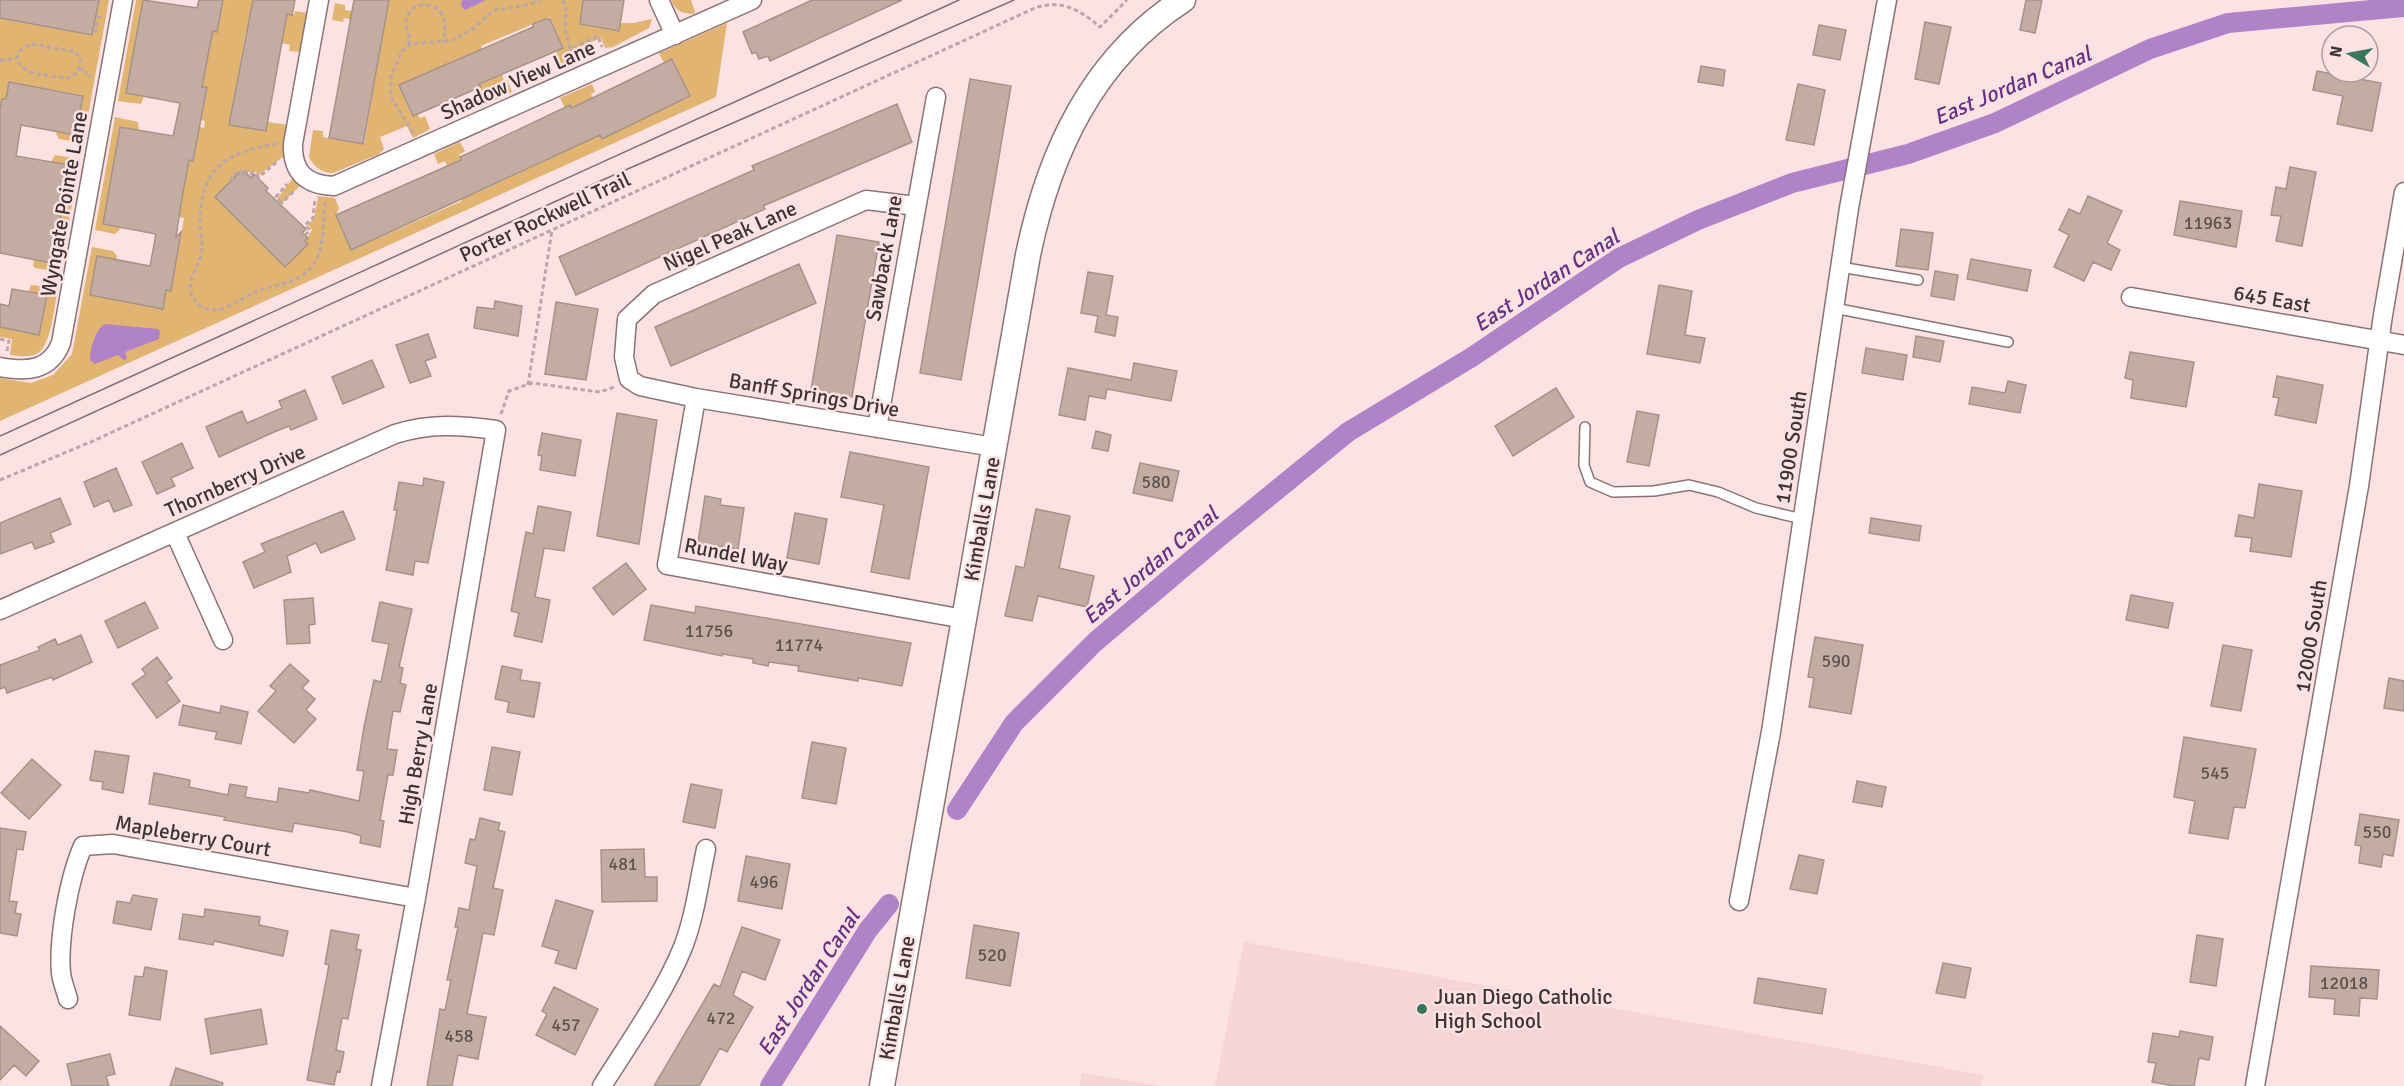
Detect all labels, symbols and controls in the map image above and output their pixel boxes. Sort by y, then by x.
north arrow [2320,24,2380,84]
street label: Shadow View Lane [437,34,599,126]
water label: East Jordan Canal [1929,40,2096,131]
text: N [2325,44,2347,59]
street label: Wyngate Pointe Lane [35,109,93,299]
street label: Porter Rockwell Trail [455,166,635,268]
street label: Sawback Lane [860,193,908,323]
street label: Nigel Peak Lane [659,195,801,277]
house number: 11963 [2184,212,2232,234]
water label: East Jordan Canal [1468,222,1626,338]
street label: 645 East [2232,279,2312,319]
street label: Banff Springs Drive [727,367,901,423]
street label: 11900 South [1769,389,1813,505]
street label: Thornberry Drive [161,438,309,524]
street label: Kimballs Lane [958,455,1006,583]
house number: 580 [1141,471,1171,493]
water label: East Jordan Canal [1077,500,1225,630]
street label: Rundel Way [682,532,790,578]
street label: 12000 South [2289,578,2333,694]
house number: 11756 [685,620,733,642]
house number: 11774 [775,634,824,656]
house number: 590 [1821,650,1851,672]
street label: High Berry Lane [393,681,443,827]
house number: 545 [2200,762,2230,784]
street label: Mapleberry Court [113,810,273,862]
house number: 550 [2362,821,2392,843]
house number: 481 [608,853,638,875]
house number: 496 [749,871,779,893]
water label: East Jordan Canal [751,903,866,1060]
street label: Kimballs Lane [873,934,921,1062]
house number: 520 [977,944,1007,966]
house number: 12018 [2320,972,2368,994]
place label: Juan Diego Catholic High School [1434,984,1612,1034]
marker: Juan Diego Catholic High School [1415,1002,1429,1016]
house number: 472 [706,1007,736,1029]
house number: 457 [551,1014,581,1036]
house number: 458 [444,1025,474,1047]

